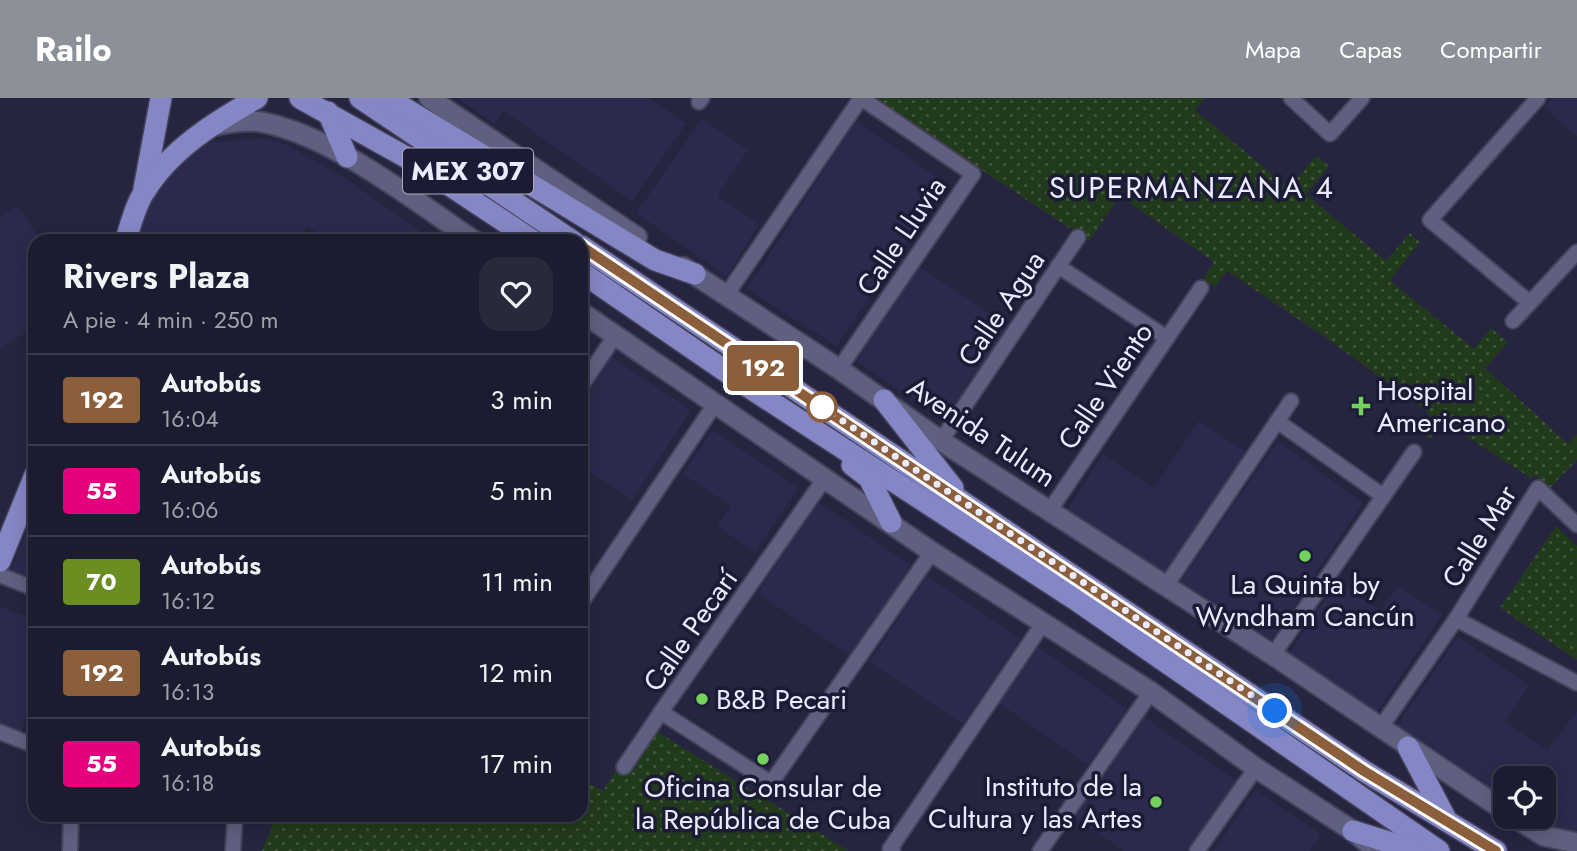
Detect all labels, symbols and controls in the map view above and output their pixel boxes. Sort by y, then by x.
text: Railo [35,26,112,73]
text: Mapa [1245,32,1301,67]
text: Capas [1339,32,1402,67]
text: Compartir [1440,32,1542,67]
road number: MEX 307 [403,148,533,194]
district label: SUPERMANZANA 4 [1049,166,1335,209]
street label: Calle Lluvia [847,169,956,304]
street label: Calle Agua [948,243,1055,374]
text: Rivers Plaza [63,253,250,300]
button: heart [479,257,553,331]
text: A pie · 4 min · 250 m [63,303,278,337]
street label: Calle Viento [1048,315,1163,458]
line badge: 192 [723,345,803,391]
text: 192 [741,350,785,385]
text: Autobús [161,364,261,402]
street label: Avenida Tulum [899,367,1064,497]
place label: Hospital Americano [1377,370,1505,443]
text: 3 min [490,381,553,419]
text: 192 [79,382,124,417]
unlabelled marker [807,392,837,422]
marker: Hospital Americano [1351,396,1371,416]
text: 16:04 [161,402,219,436]
text: Autobús [161,455,261,493]
text: 5 min [490,472,553,510]
text: 55 [86,473,117,508]
street label: Calle Mar [1432,477,1527,596]
text: 16:06 [161,493,219,527]
text: Autobús [161,546,261,584]
marker: La Quinta by Wyndham Cancún [1297,548,1313,564]
street label: Calle Pecarí [633,559,749,700]
text: 11 min [481,563,553,601]
text: 70 [86,564,117,599]
place label: La Quinta by Wyndham Cancún [1195,564,1415,637]
text: 16:12 [161,584,215,618]
text: Autobús [161,637,261,675]
text: 12 min [478,654,553,692]
text: 192 [79,655,124,690]
text: 16:13 [161,675,214,709]
place label: B&B Pecari [716,679,847,720]
marker: B&B Pecari [694,691,710,707]
your location [1257,693,1292,728]
text: Autobús [161,728,261,766]
text: 17 min [479,745,553,783]
text: 55 [86,746,117,781]
marker: Oficina Consular de la República de Cuba [755,751,771,767]
text: 16:18 [161,766,214,800]
place label: Instituto de la Cultura y las Artes [928,766,1142,839]
map controls [1493,766,1556,829]
button: locate [1493,766,1556,829]
place label: Oficina Consular de la República de Cuba [635,767,891,840]
marker: Instituto de la Cultura y las Artes [1148,794,1164,810]

